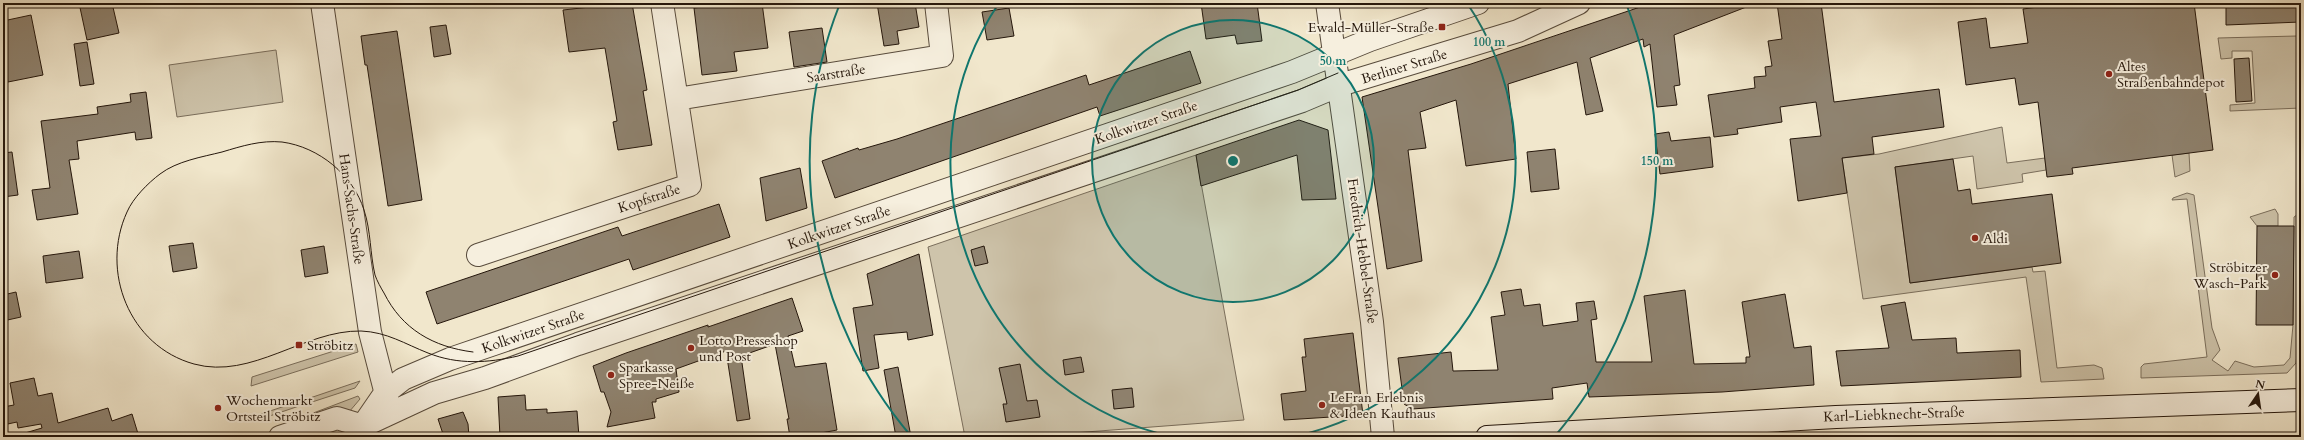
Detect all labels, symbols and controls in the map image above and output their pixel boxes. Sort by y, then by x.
place label: Ewald-Müller-Straße [1308,18,1434,37]
marker: Ewald-Müller-Straße [1437,22,1447,32]
text: 100 m [1473,34,1506,50]
street label: Berliner Straße [1359,44,1449,89]
text: 50 m [1320,53,1347,69]
place label: Altes Straßenbahndepot [2117,57,2225,92]
street label: Saarstraße [805,59,867,88]
marker: Altes Straßenbahndepot [2104,69,2114,79]
street label: Kolkwitzer Straße [1092,96,1200,149]
street label: Hans-Sachs-Straße [334,152,369,266]
text: 150 m [1641,153,1674,169]
centre of rings [1226,154,1240,168]
street label: Friedrich-Hebbel-Straße [1343,177,1382,325]
street label: Kopfstraße [615,179,683,218]
street label: Kolkwitzer Straße [785,201,893,254]
place label: Aldi [1983,229,2008,248]
marker: Aldi [1970,233,1980,243]
place label: Ströbitzer Wasch-Park [2193,258,2268,293]
marker: Ströbitzer Wasch-Park [2270,270,2280,280]
street label: Kolkwitzer Straße [479,305,587,358]
place label: Lotto Presseshop und Post [699,331,798,366]
place label: Ströbitz [307,336,354,355]
marker: Ströbitz [294,340,304,350]
marker: Lotto Presseshop und Post [686,343,696,353]
place label: Sparkasse Spree-Neiße [619,358,694,393]
marker: Sparkasse Spree-Neiße [606,370,616,380]
north arrow [2238,374,2278,414]
text: N [2254,376,2267,393]
place label: LeFran Erlebnis & Ideen Kaufhaus [1330,388,1436,423]
place label: Wochenmarkt Ortsteil Ströbitz [225,391,321,426]
marker: LeFran Erlebnis & Ideen Kaufhaus [1317,400,1327,410]
marker: Wochenmarkt Ortsteil Ströbitz [213,403,223,413]
street label: Karl-Liebknecht-Straße [1823,403,1965,426]

